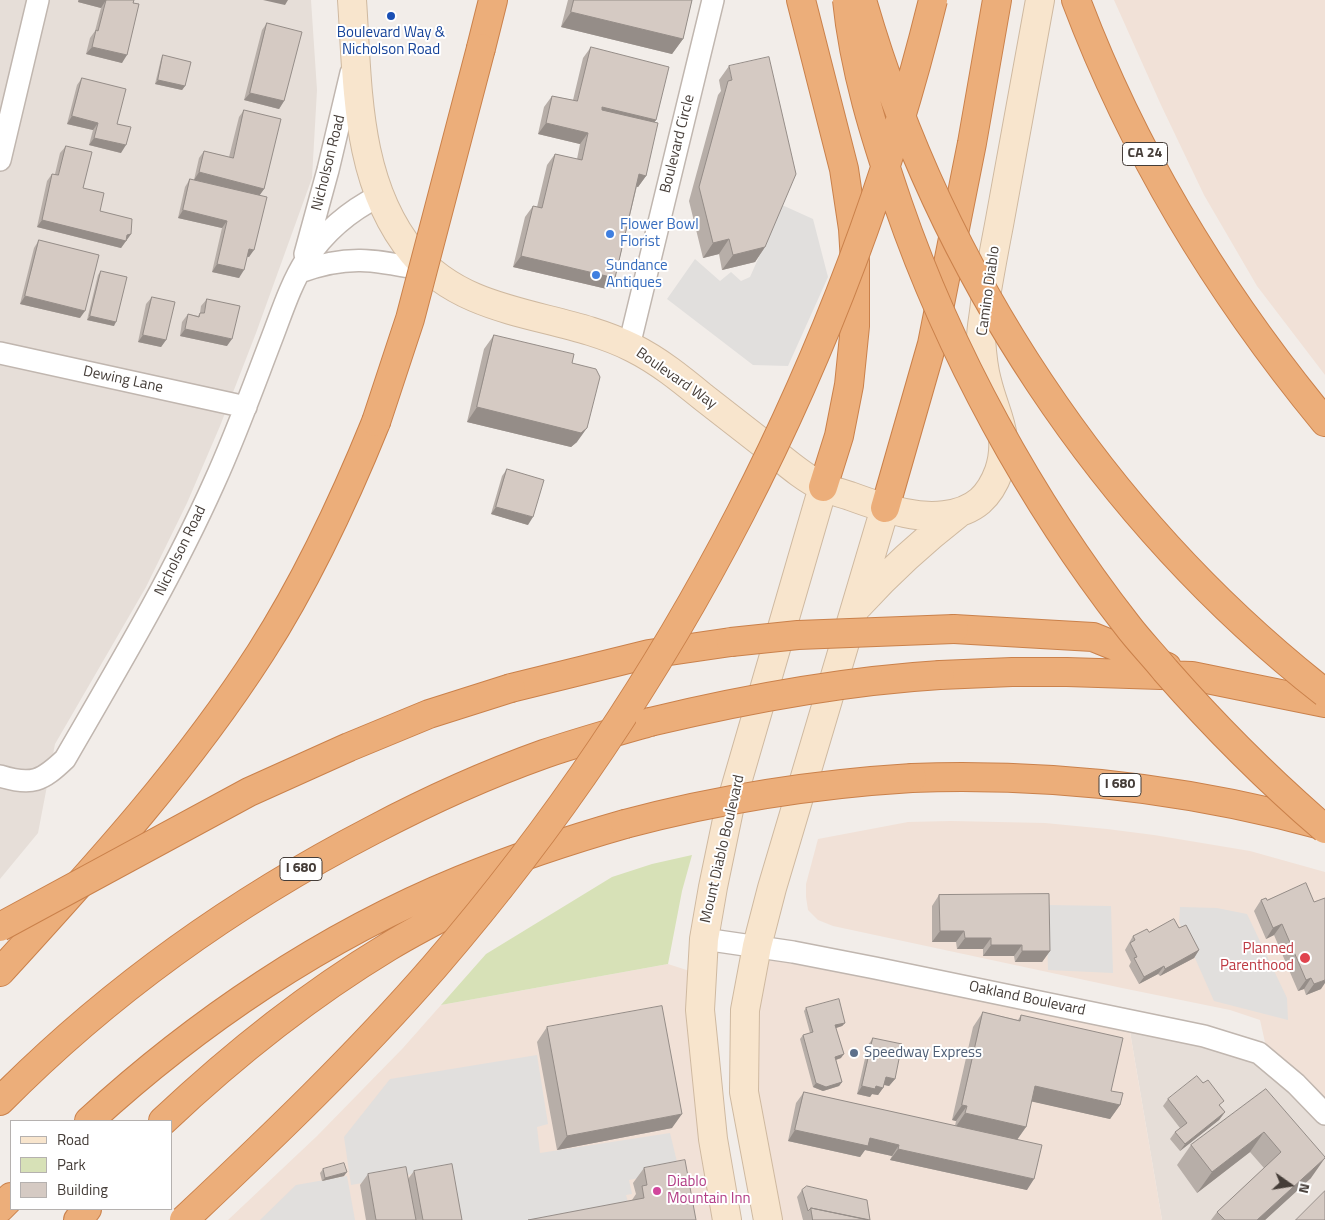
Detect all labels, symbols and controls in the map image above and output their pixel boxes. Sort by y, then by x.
marker: Boulevard Way & Nicholson Road [385,10,397,22]
place label: Boulevard Way & Nicholson Road [337,24,445,59]
street label: Boulevard Circle [657,93,699,195]
street label: Nicholson Road [308,113,350,213]
road number: CA 24 [1122,142,1168,166]
place label: Flower Bowl Florist [620,216,699,251]
marker: Flower Bowl Florist [604,228,616,240]
street label: Camino Diablo [974,245,1004,337]
place label: Sundance Antiques [606,257,668,292]
marker: Sundance Antiques [590,269,602,281]
street label: Boulevard Way [632,344,720,414]
street label: Dewing Lane [81,363,165,397]
street label: Nicholson Road [151,503,211,599]
street label: Mount Diablo Boulevard [697,773,749,925]
road number: I 680 [1099,774,1141,796]
road number: I 680 [280,858,322,881]
place label: Planned Parenthood [1220,940,1294,975]
marker: Planned Parenthood [1298,951,1312,965]
street label: Oakland Boulevard [967,978,1087,1020]
place label: Speedway Express [864,1044,982,1062]
marker: Speedway Express [848,1047,860,1059]
legend [10,1120,172,1210]
text: Road [57,1128,89,1151]
text: Park [57,1153,86,1176]
north arrow [1265,1160,1315,1210]
place label: Diablo Mountain Inn [667,1173,751,1208]
text: Building [57,1178,108,1201]
text: N [1294,1181,1316,1196]
marker: Diablo Mountain Inn [651,1185,663,1197]

